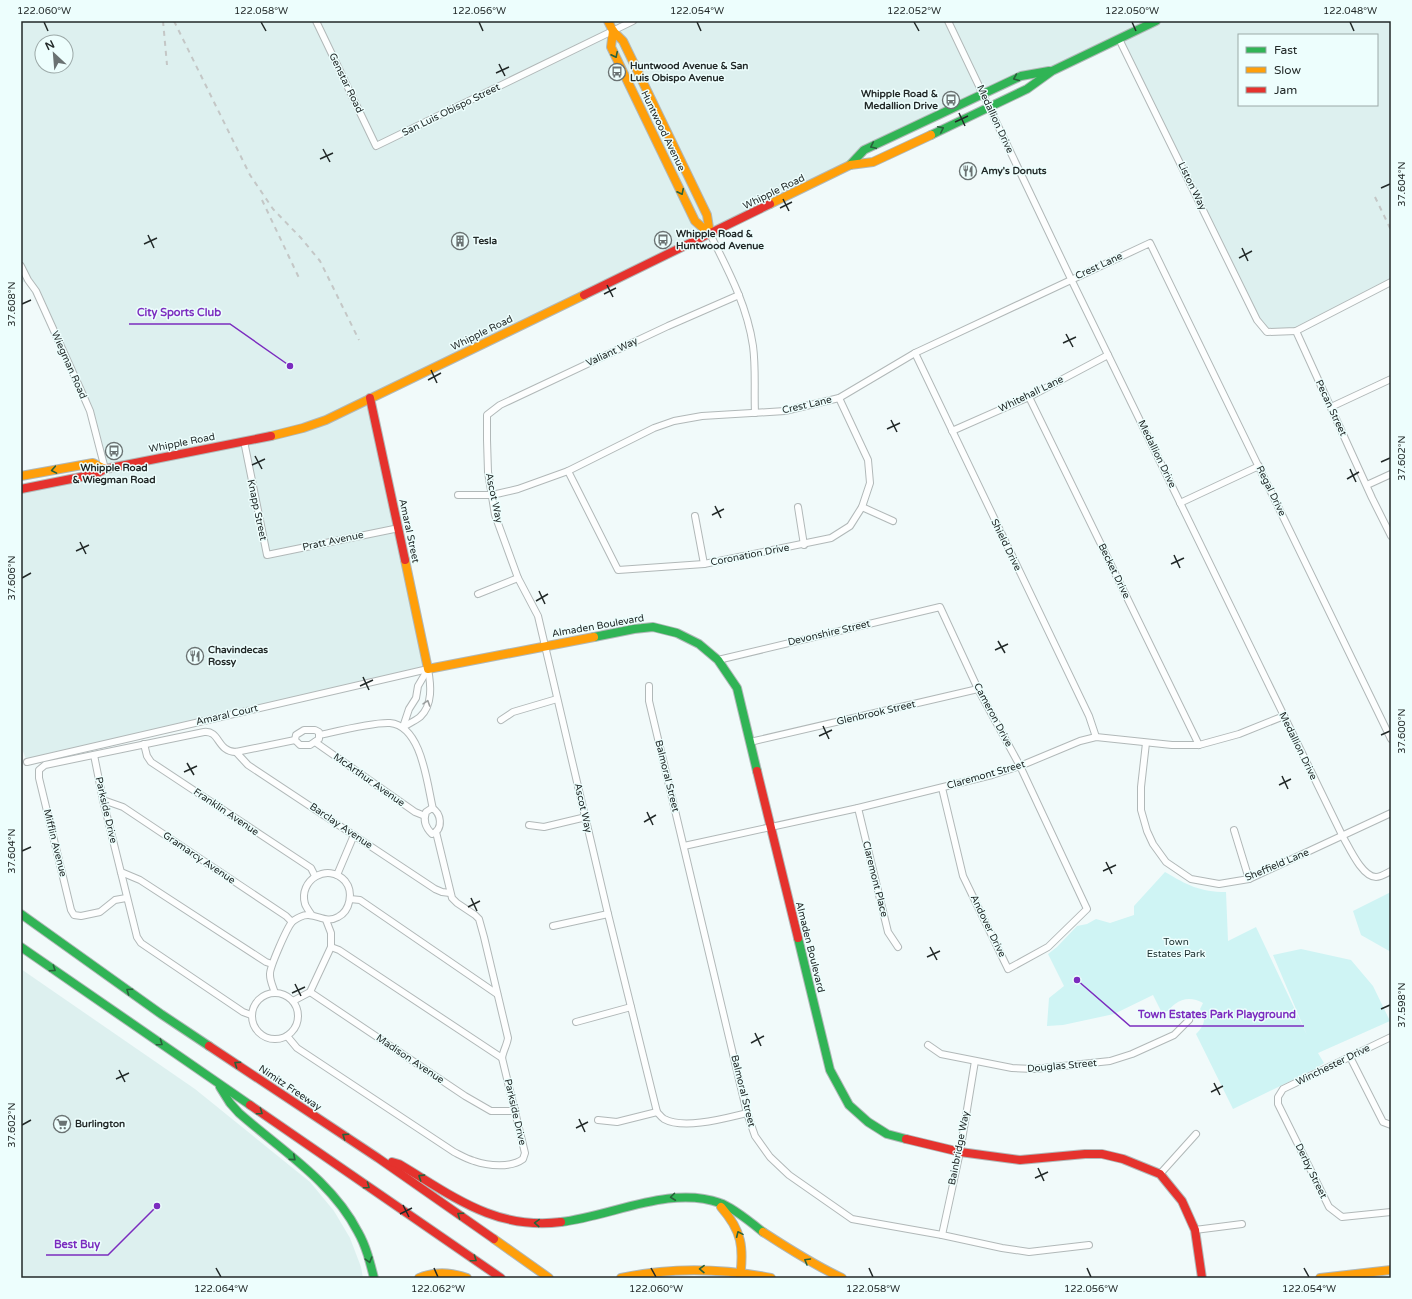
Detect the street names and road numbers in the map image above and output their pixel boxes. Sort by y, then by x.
street label: Genstar Road [326,51,366,115]
street label: San Luis Obispo Street [400,81,502,139]
street label: Medallion Drive [974,83,1016,155]
street label: Huntwood Avenue [638,89,688,173]
street label: Liston Way [1175,160,1209,213]
street label: Whipple Road [741,172,807,212]
street label: Crest Lane [1074,250,1125,282]
street label: Whipple Road [449,313,515,353]
street label: Wiegman Road [49,329,89,401]
street label: Valiant Way [584,335,640,369]
street label: Whitehall Lane [997,373,1066,415]
street label: Pecan Street [1313,378,1349,438]
street label: Crest Lane [781,393,833,417]
street label: Medallion Drive [1135,418,1179,490]
street label: Whipple Road [148,431,216,455]
street label: Regal Drive [1254,464,1288,518]
street label: Ascot Way [483,472,505,525]
street label: Knapp Street [245,478,269,542]
street label: Amaral Street [396,498,422,564]
street label: Shield Drive [988,517,1024,573]
street label: Pratt Avenue [301,529,365,553]
street label: Coronation Drive [710,541,791,569]
street label: Becket Drive [1095,541,1133,601]
street label: Almaden Boulevard [551,612,645,640]
street label: Devonshire Street [787,618,872,648]
street label: Cameron Drive [971,681,1015,749]
street label: Glenbrook Street [835,698,917,728]
street label: Amaral Court [195,702,259,728]
street label: Medallion Drive [1276,710,1320,782]
street label: Balmoral Street [652,739,682,813]
street label: McArthur Avenue [331,751,407,809]
street label: Claremont Street [946,758,1027,792]
street label: Parkside Drive [93,776,120,845]
street label: Ascot Way [571,782,595,835]
street label: Franklin Avenue [191,786,261,838]
street label: Barclay Avenue [307,801,375,852]
street label: Mifflin Avenue [41,808,69,878]
street label: Gramarcy Avenue [161,829,238,887]
street label: Claremont Place [860,840,890,919]
street label: Sheffield Lane [1243,846,1311,884]
street label: Andover Drive [968,893,1008,959]
street label: Almaden Boulevard [793,900,827,994]
street label: Madison Avenue [374,1032,447,1086]
street label: Winchester Drive [1294,1042,1372,1088]
street label: Balmoral Street [728,1054,758,1128]
street label: Douglas Street [1027,1057,1098,1075]
street label: Nimitz Freeway [256,1063,324,1114]
street label: Parkside Drive [502,1078,529,1147]
street label: Bainbridge Way [946,1109,972,1186]
street label: Derby Street [1293,1142,1330,1201]

